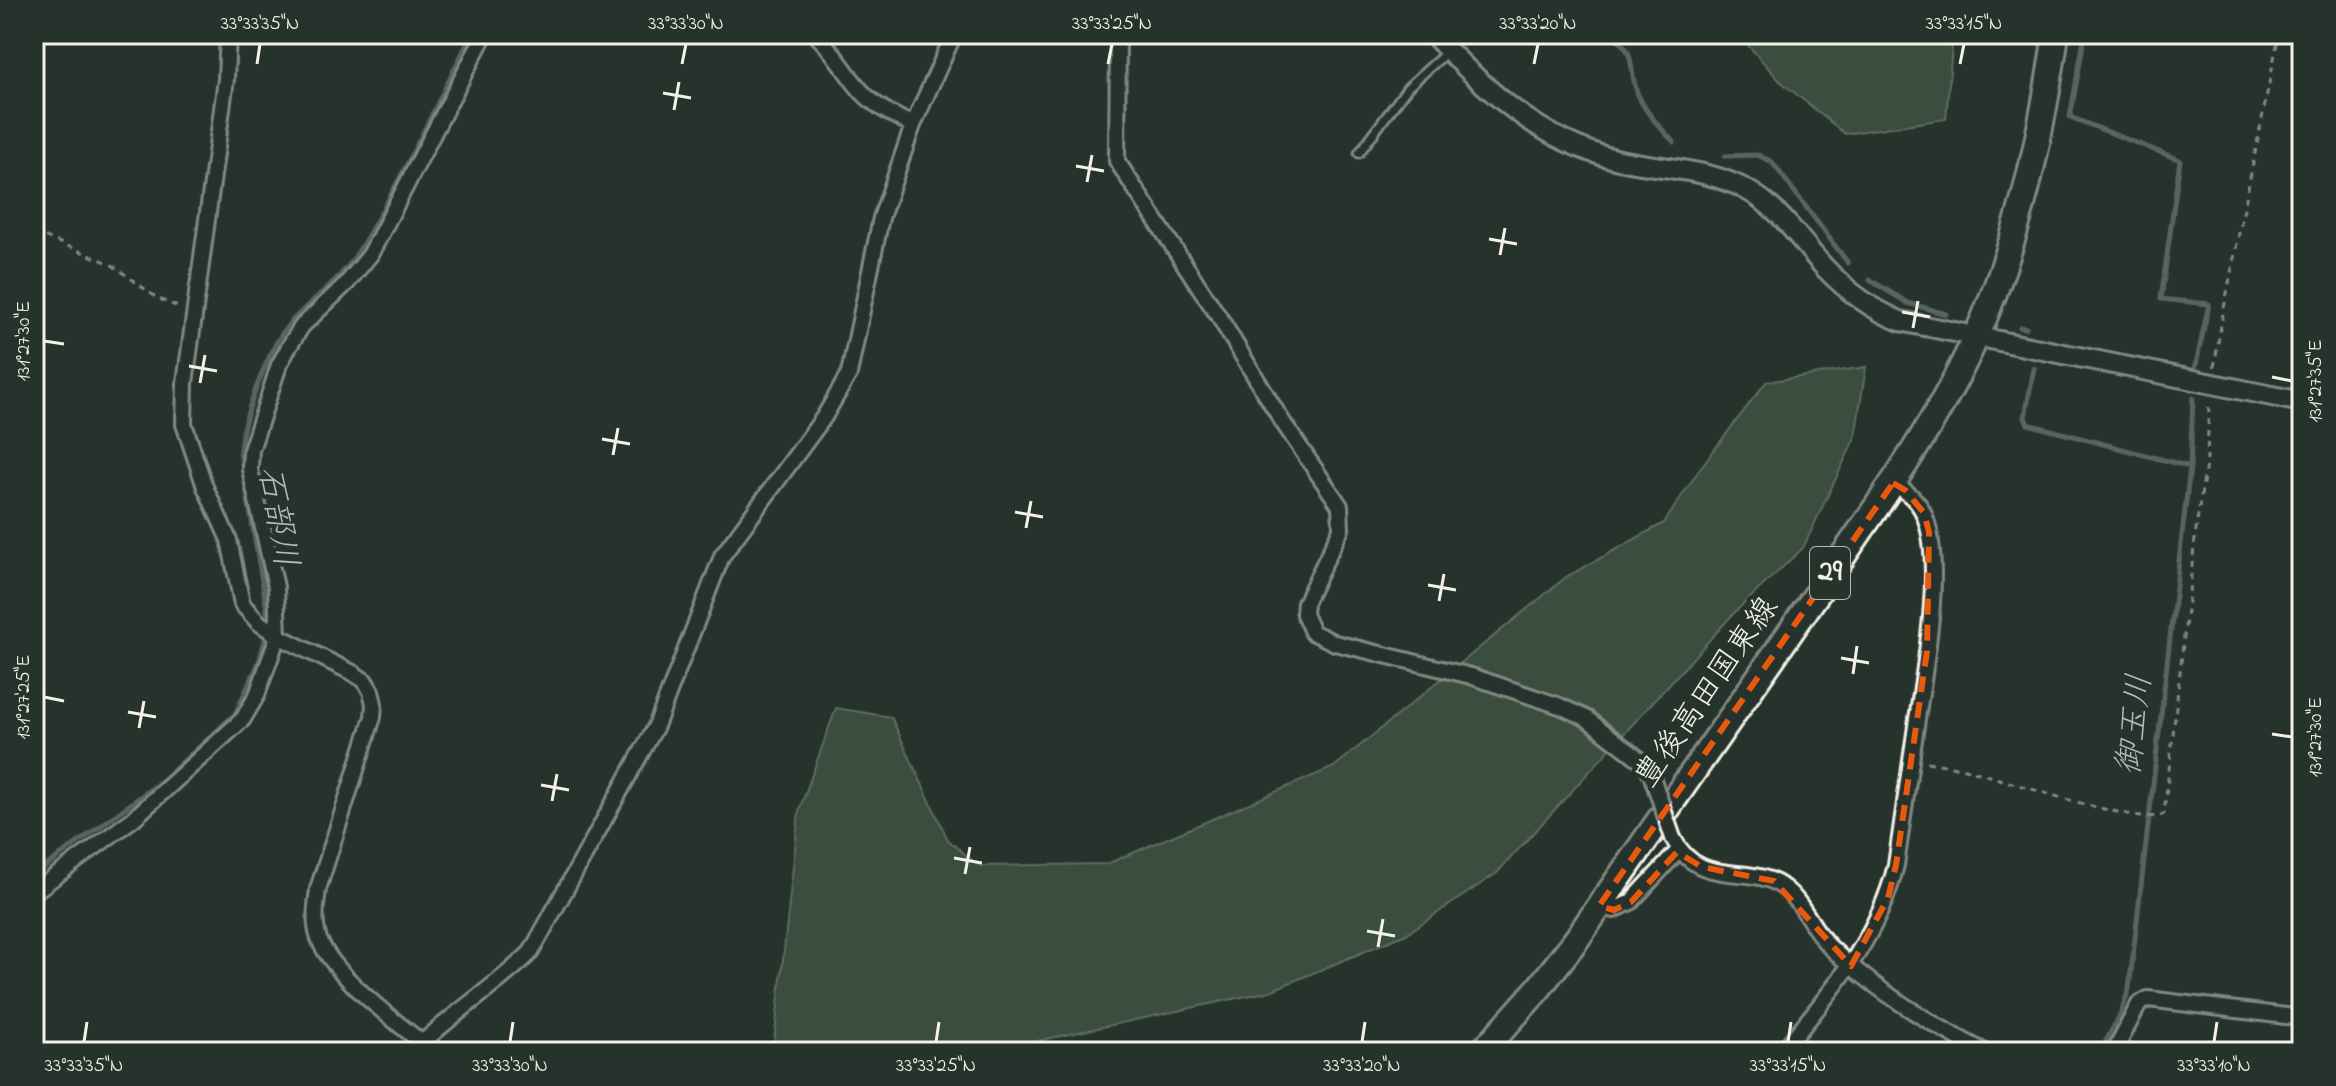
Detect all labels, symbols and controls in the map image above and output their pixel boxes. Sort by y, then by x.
text: 33°33'35"N [221,10,299,39]
text: 33°33'30"N [648,10,724,39]
text: 33°33'25"N [1072,10,1152,39]
text: 33°33'20"N [1499,10,1577,39]
text: 33°33'15"N [1926,10,2002,39]
text: 131°27'30"E [10,301,39,381]
text: 131°27'35"E [2302,339,2331,423]
water label: 石部川 [243,462,309,572]
road number: 29 [1810,547,1850,599]
street label: 豊後高田国東線 [1625,588,1791,798]
text: 131°27'25"E [10,655,39,739]
water label: 御玉川 [2105,671,2167,779]
text: 131°27'30"E [2302,697,2331,777]
text: 33°33'35"N [45,1052,123,1081]
text: 33°33'30"N [472,1052,548,1081]
text: 33°33'25"N [896,1052,976,1081]
text: 33°33'20"N [1323,1052,1401,1081]
text: 33°33'15"N [1750,1052,1826,1081]
text: 33°33'10"N [2177,1052,2251,1081]

